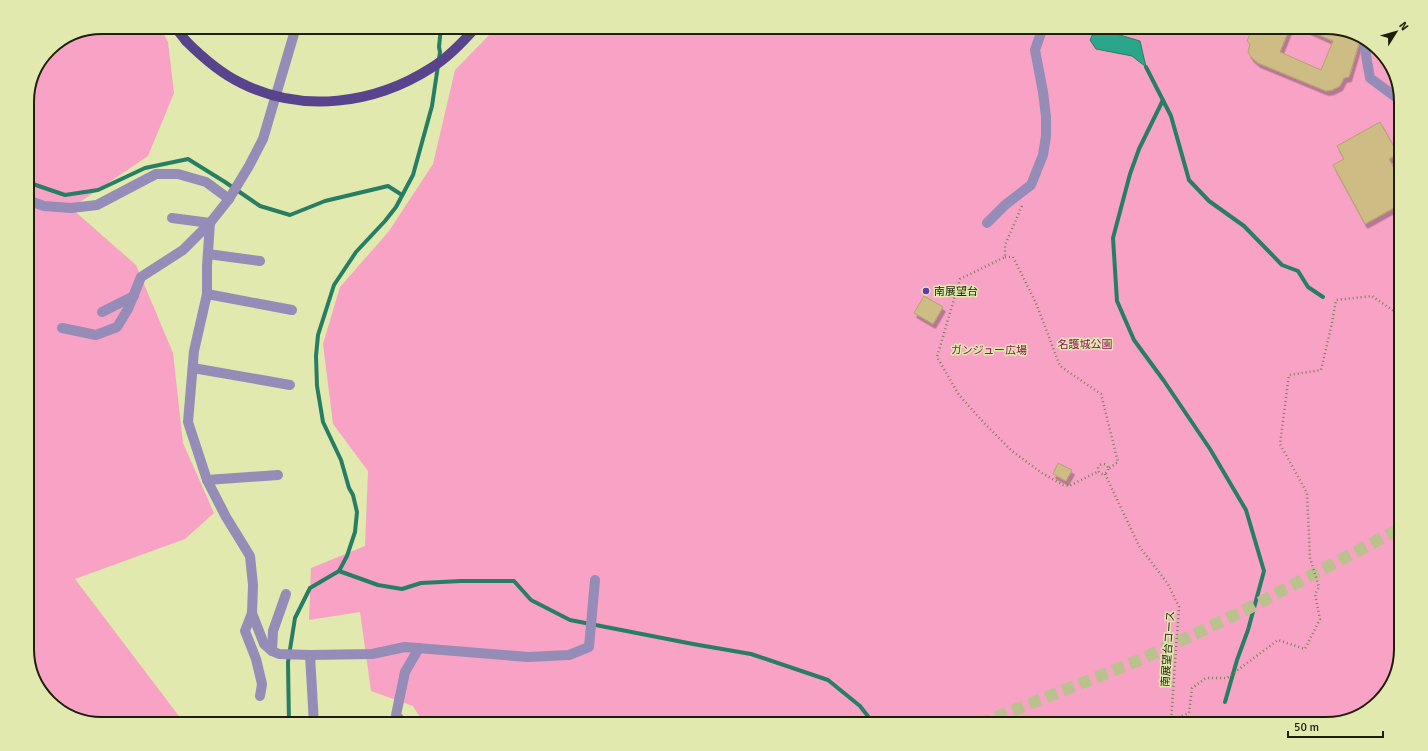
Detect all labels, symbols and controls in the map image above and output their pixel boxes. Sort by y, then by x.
north arrow [1376,12,1416,52]
text: N [1396,19,1411,33]
place label: 南展望台 [934,285,978,298]
marker: 南展望台 [921,286,931,296]
park label: 名護城公園 [1058,338,1113,351]
park label: ガンジュー広場 [951,344,1027,357]
street label: 南展望台コース [1159,610,1177,688]
scale bar [1288,713,1383,739]
text: 50 m [1294,720,1319,735]

